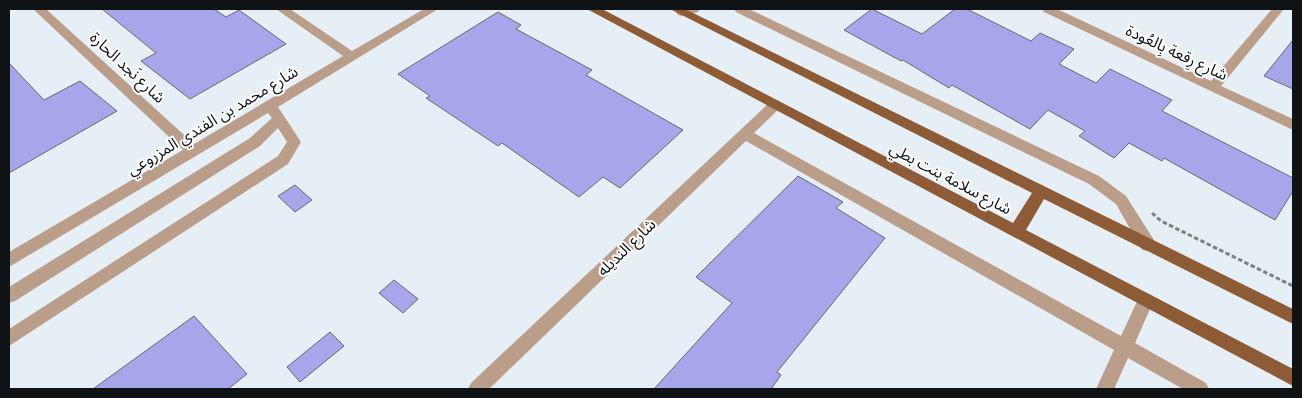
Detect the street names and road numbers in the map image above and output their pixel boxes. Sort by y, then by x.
street label: شارع رِقعة بِالعُودة [1122,21,1231,87]
street label: شارع نَجد الحارة [84,28,169,109]
street label: شارع محمد بن الفندي المزروعي [123,62,303,182]
street label: شارع سلامة بنت بطي [885,138,1015,221]
street label: شارع النديله [593,215,662,282]

